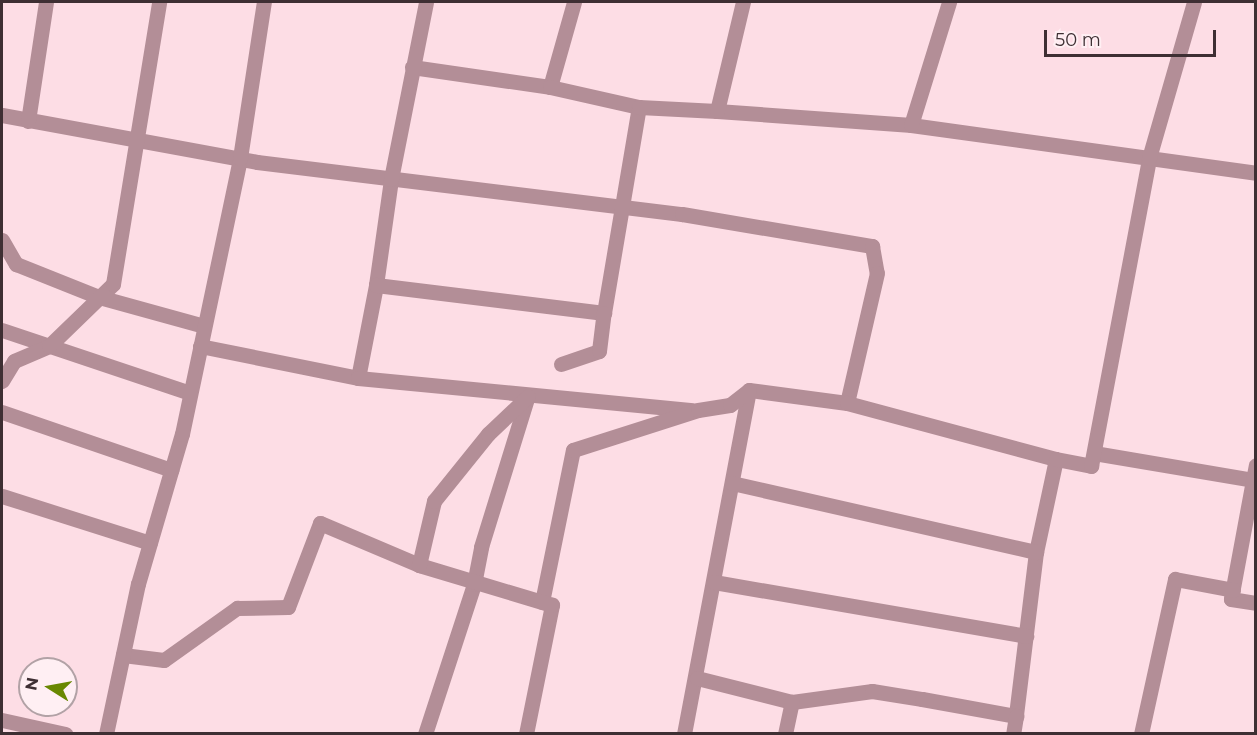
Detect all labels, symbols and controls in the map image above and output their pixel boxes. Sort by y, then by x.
scale bar [1047,18,1220,56]
text: 50 m [1055,29,1101,51]
north arrow [18,657,78,717]
text: N [21,676,42,692]

